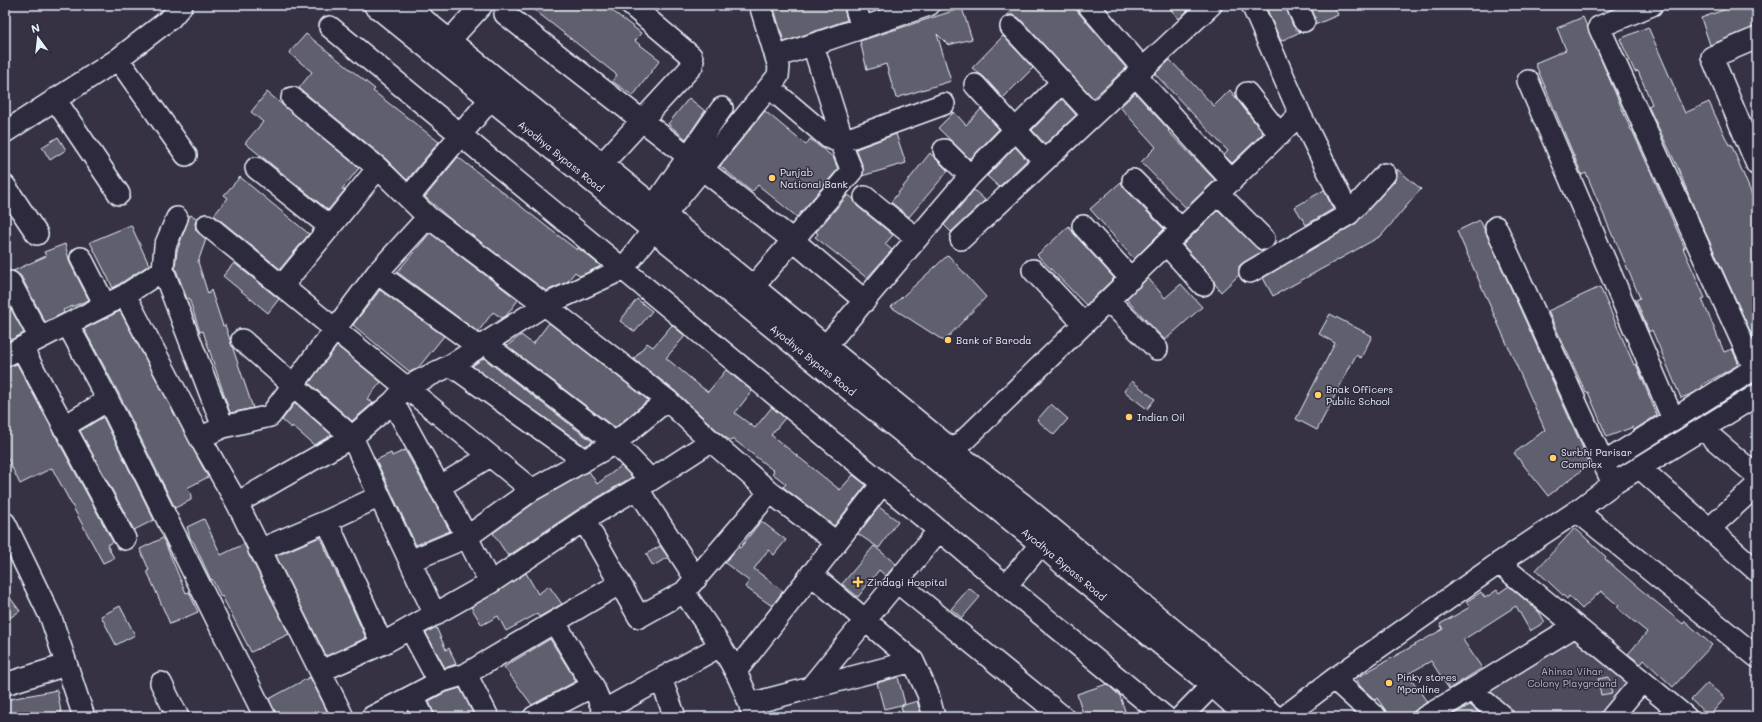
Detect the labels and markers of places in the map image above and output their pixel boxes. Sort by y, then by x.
place label: Punjab National Bank [780,165,848,191]
marker: Punjab National Bank [767,173,777,183]
place label: Bank of Baroda [956,333,1031,347]
marker: Bank of Baroda [943,335,953,345]
place label: Bnak Officers Public School [1326,382,1393,408]
marker: Bnak Officers Public School [1313,390,1323,400]
place label: Indian Oil [1137,410,1185,424]
marker: Indian Oil [1124,412,1134,422]
place label: Surbhi Parisar Complex [1561,445,1632,471]
marker: Surbhi Parisar Complex [1548,453,1558,463]
place label: Zindagi Hospital [867,575,947,589]
marker: Zindagi Hospital [852,576,864,588]
place label: Pinky stores Mponline [1397,670,1457,696]
marker: Pinky stores Mponline [1384,678,1394,688]

